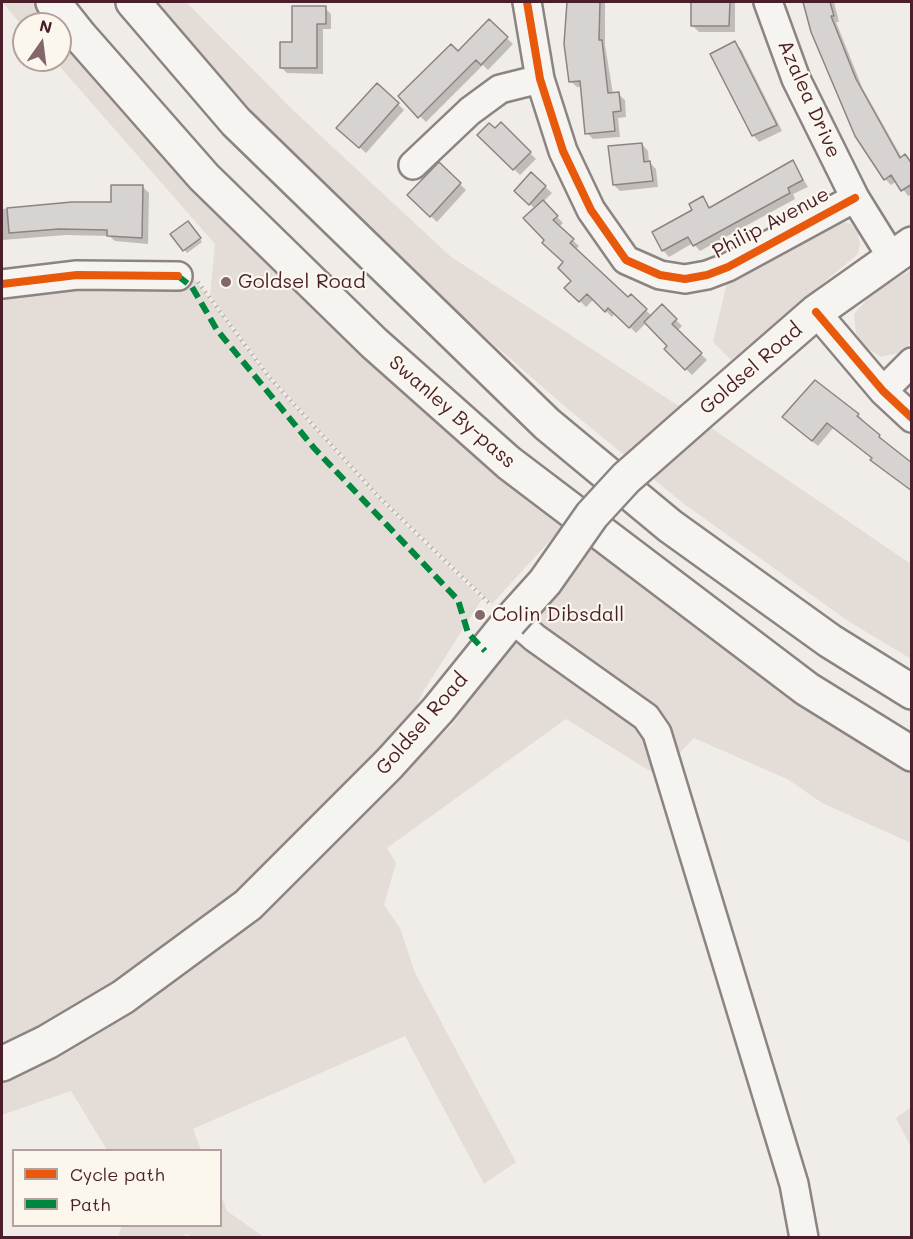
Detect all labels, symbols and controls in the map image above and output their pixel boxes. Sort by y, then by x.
north arrow [12,12,72,72]
text: N [38,14,54,38]
street label: Azalea Drive [772,36,846,162]
street label: Philip Avenue [709,182,833,264]
place label: Goldsel Road [238,270,366,294]
marker: Goldsel Road [219,275,233,289]
street label: Goldsel Road [695,318,807,420]
street label: Swanley By-pass [384,350,520,474]
place label: Colin Dibsdall [492,603,624,627]
marker: Colin Dibsdall [473,608,487,622]
street label: Goldsel Road [371,668,473,780]
legend [12,1149,222,1227]
text: Cycle path [70,1162,165,1186]
text: Path [70,1192,110,1216]

